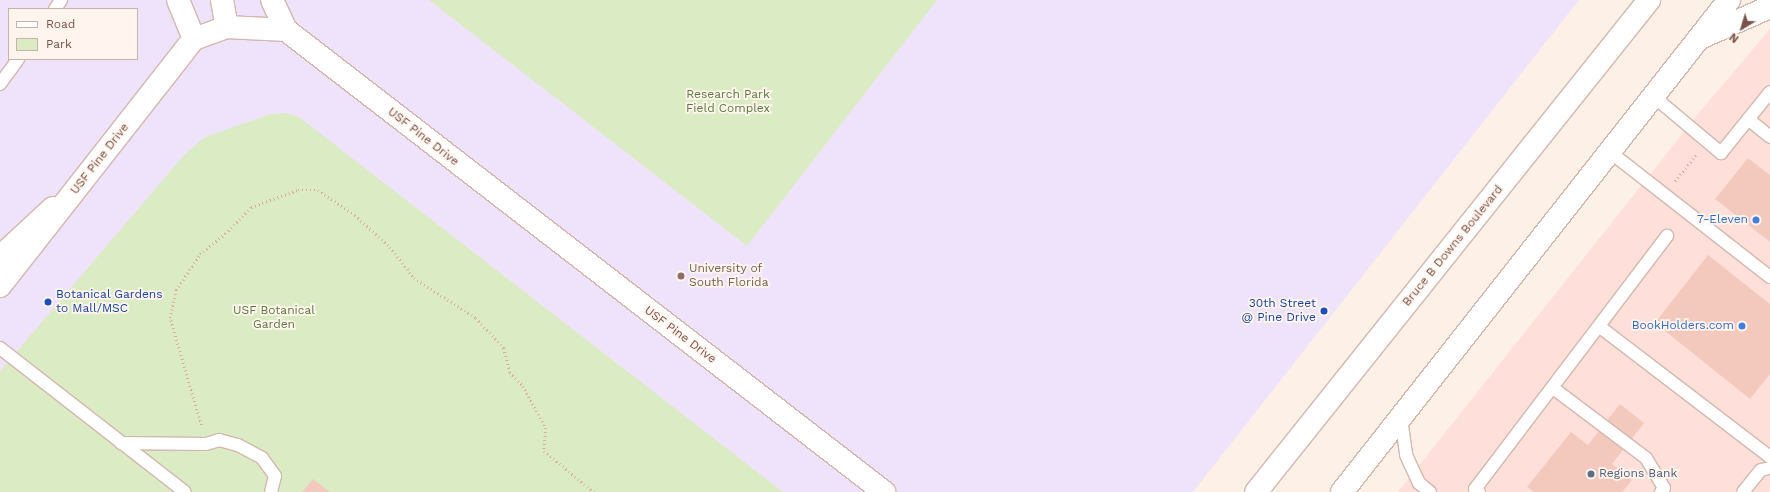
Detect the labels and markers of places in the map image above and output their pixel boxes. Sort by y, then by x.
place label: 7-Eleven [1697,213,1748,227]
marker: 7-Eleven [1751,215,1761,225]
place label: University of South Florida [689,262,768,290]
marker: University of South Florida [676,271,686,281]
place label: Botanical Gardens to Mall/MSC [56,288,163,316]
marker: Botanical Gardens to Mall/MSC [43,297,53,307]
place label: 30th Street @ Pine Drive [1242,297,1316,325]
marker: 30th Street @ Pine Drive [1319,306,1329,316]
place label: BookHolders.com [1632,319,1734,333]
marker: BookHolders.com [1737,321,1747,331]
place label: Regions Bank [1599,467,1677,481]
marker: Regions Bank [1586,469,1596,479]

